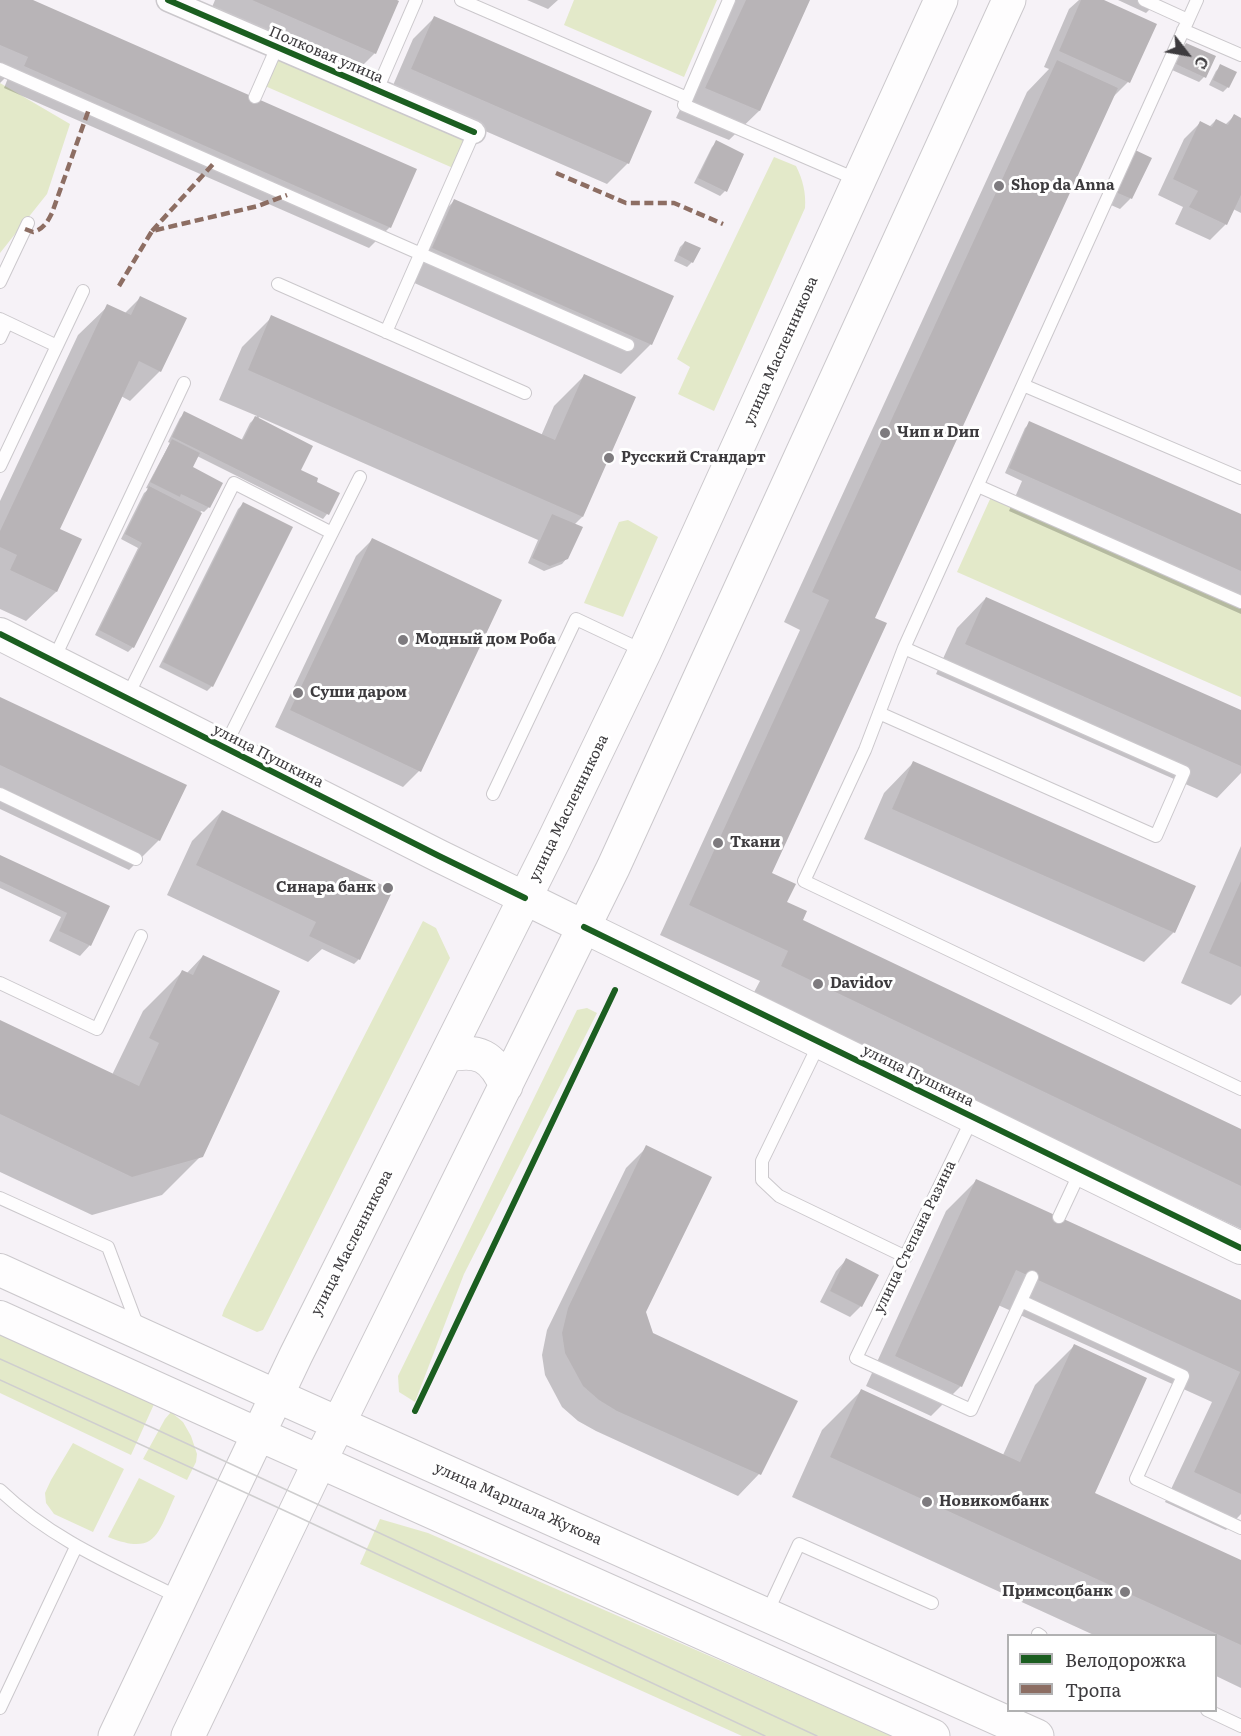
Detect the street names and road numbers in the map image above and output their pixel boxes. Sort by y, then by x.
street label: Полковая улица [266,23,386,87]
street label: улица Масленникова [740,274,822,428]
street label: улица Пушкина [210,720,326,792]
street label: улица Масленникова [526,732,612,884]
street label: улица Пушкина [859,1041,977,1111]
street label: улица Степана Разина [870,1158,960,1316]
street label: улица Масленникова [307,1167,397,1319]
street label: улица Маршала Жукова [431,1459,605,1549]

